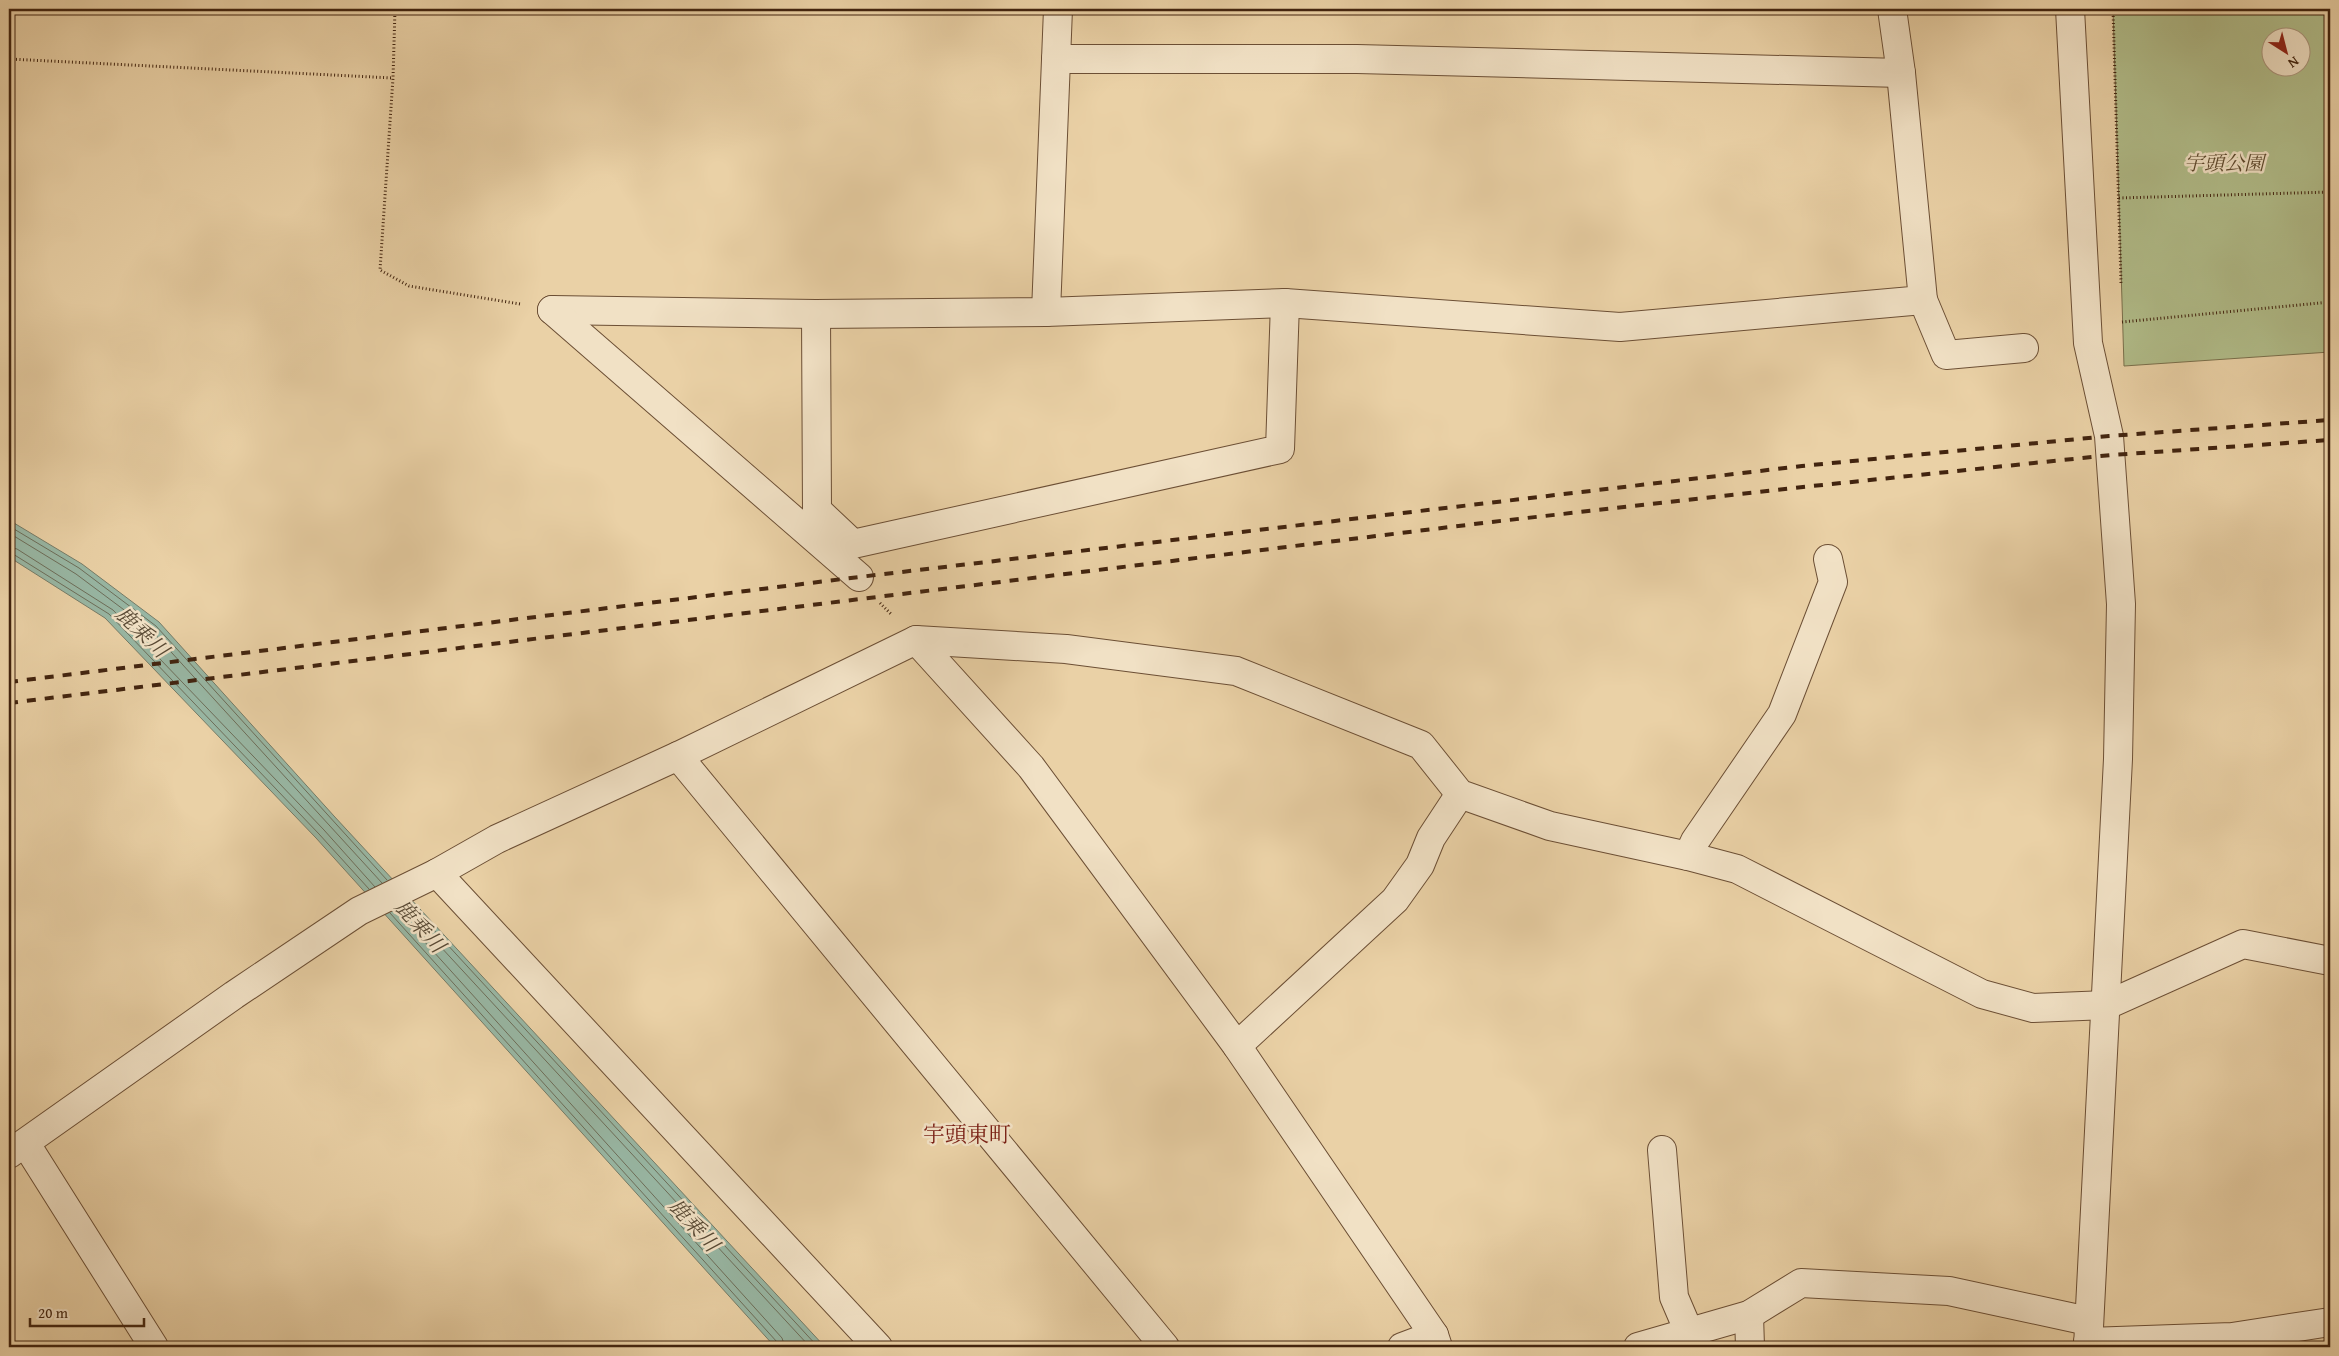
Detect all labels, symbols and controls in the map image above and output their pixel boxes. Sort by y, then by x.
north arrow [2262,28,2312,78]
text: N [2283,52,2303,74]
park label: 宇頭公園 [2184,148,2267,177]
water label: 鹿乗川 [109,599,177,666]
water label: 鹿乗川 [388,892,454,961]
district label: 宇頭東町 [923,1118,1011,1150]
water label: 鹿乗川 [662,1191,728,1260]
scale bar [30,1296,144,1328]
text: 20 m [38,1302,69,1323]

